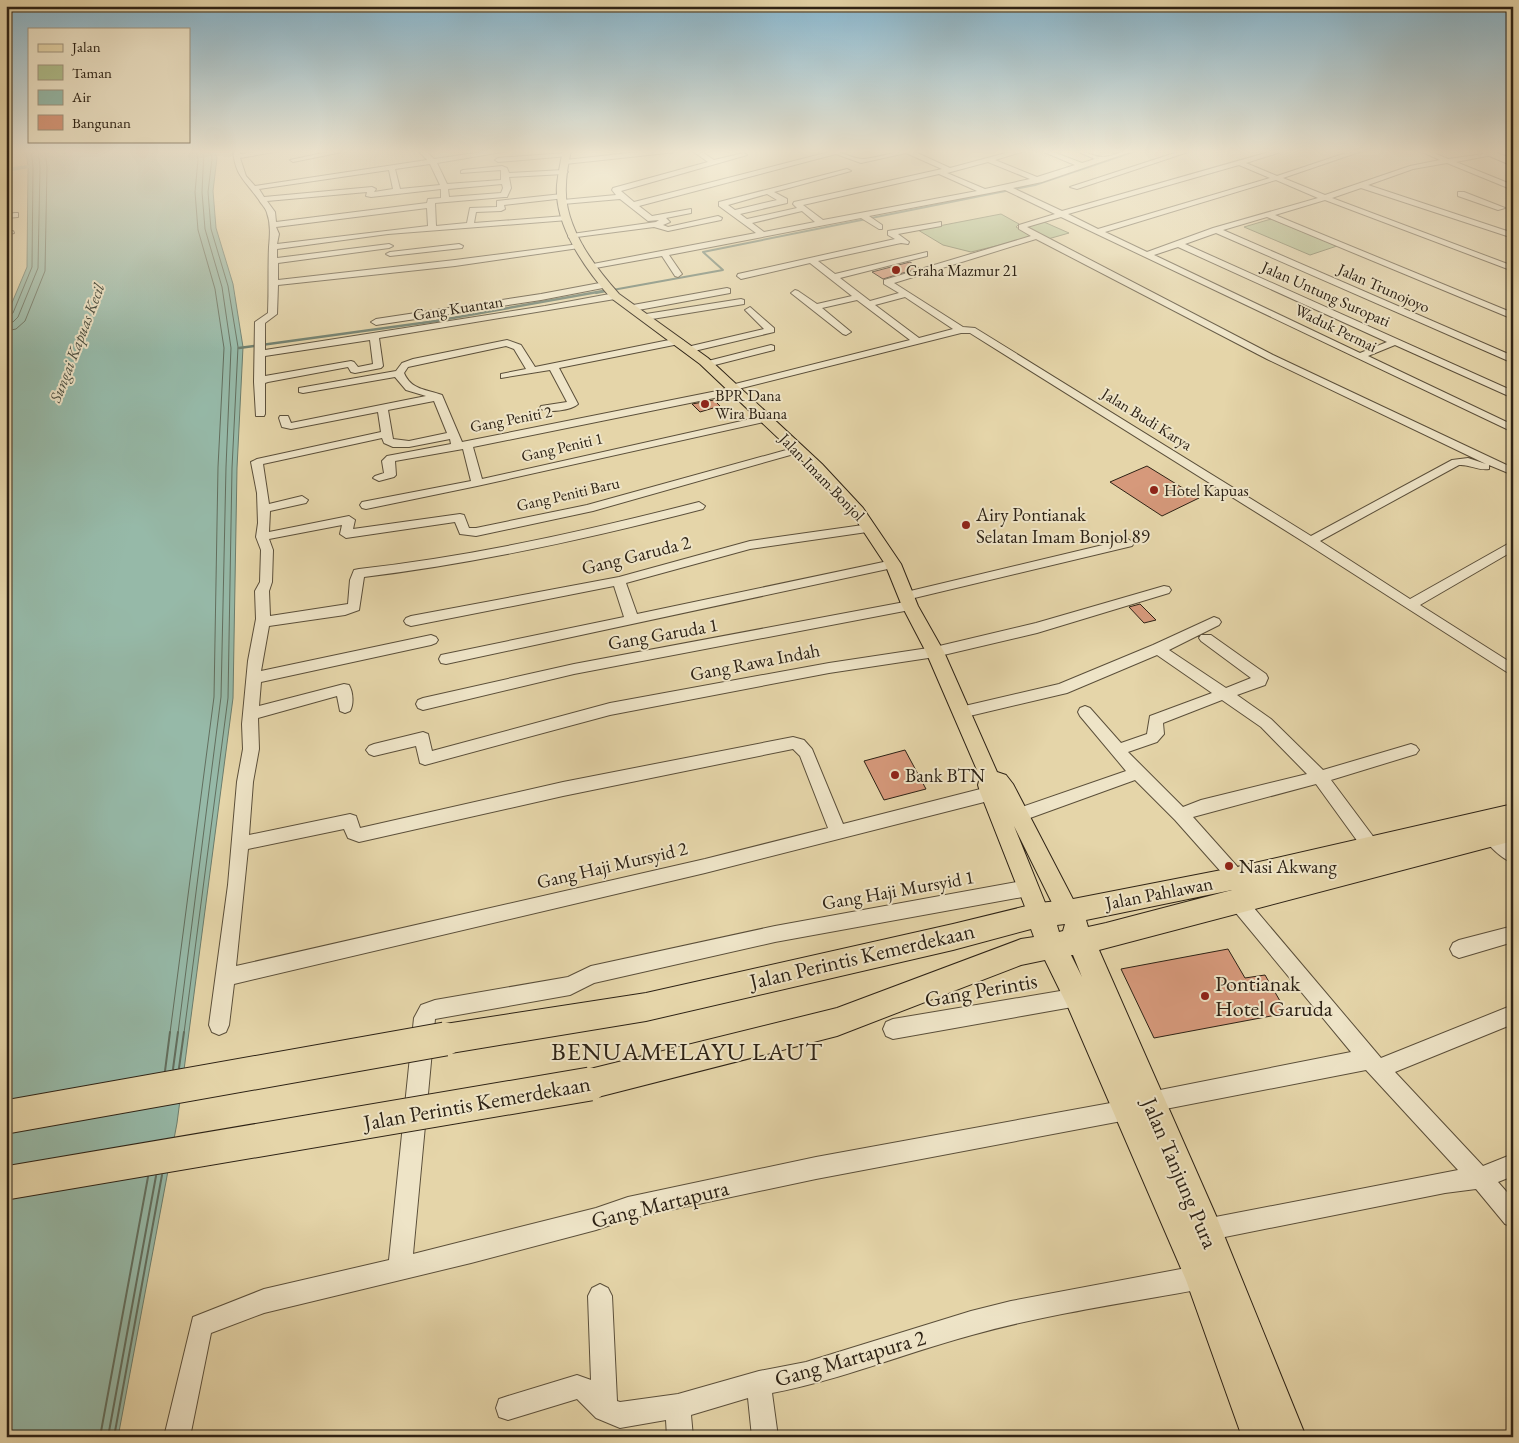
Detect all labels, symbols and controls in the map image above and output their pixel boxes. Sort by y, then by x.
legend [28,28,190,142]
text: Jalan [70,37,101,56]
text: Taman [72,63,112,82]
text: Air [71,87,91,106]
text: Bangunan [72,113,131,132]
street label: Jalan Untung Suropati [1257,255,1394,332]
street label: Jalan Trunojoyo [1333,258,1433,318]
place label: Graha Mazmur 21 [906,260,1018,281]
marker: Graha Mazmur 21 [890,264,902,276]
water label: Sungai Kapuas Kecil [44,280,109,406]
street label: Gang Kuantan [412,290,505,325]
street label: Waduk Permai [1291,299,1381,357]
street label: Jalan Budi Karya [1096,382,1197,455]
place label: BPR Dana Wira Buana [715,385,788,424]
marker: BPR Dana Wira Buana [699,398,711,410]
street label: Gang Peniti 2 [468,401,554,437]
street label: Gang Peniti 1 [519,427,605,467]
street label: Jalan Imam Bonjol [773,427,869,526]
street label: Gang Peniti Baru [514,472,622,516]
place label: Hotel Kapuas [1164,480,1249,501]
marker: Hotel Kapuas [1148,484,1160,496]
place label: Airy Pontianak Selatan Imam Bonjol 89 [975,502,1150,549]
marker: Airy Pontianak Selatan Imam Bonjol 89 [960,519,972,531]
street label: Gang Garuda 2 [579,529,693,581]
street label: Gang Garuda 1 [606,612,720,656]
street label: Gang Rawa Indah [688,637,822,687]
place label: Bank BTN [905,763,985,788]
marker: Bank BTN [889,769,901,781]
street label: Gang Haji Mursyid 2 [534,835,690,895]
place label: Nasi Akwang [1239,854,1338,879]
marker: Nasi Akwang [1223,860,1235,872]
street label: Gang Haji Mursyid 1 [820,864,976,916]
street label: Jalan Pahlawan [1101,870,1215,916]
street label: Jalan Perintis Kemerdekaan [745,916,978,996]
street label: Gang Perintis [922,966,1040,1014]
place label: Pontianak Hotel Garuda [1215,969,1333,1023]
marker: Pontianak Hotel Garuda [1199,990,1211,1002]
district label: BENUAMELAYU LAUT [551,1035,823,1067]
street label: Jalan Perintis Kemerdekaan [359,1069,593,1138]
street label: Jalan Tanjung Pura [1134,1091,1225,1253]
street label: Gang Martapura [588,1173,732,1235]
street label: Gang Martapura 2 [771,1322,929,1393]

